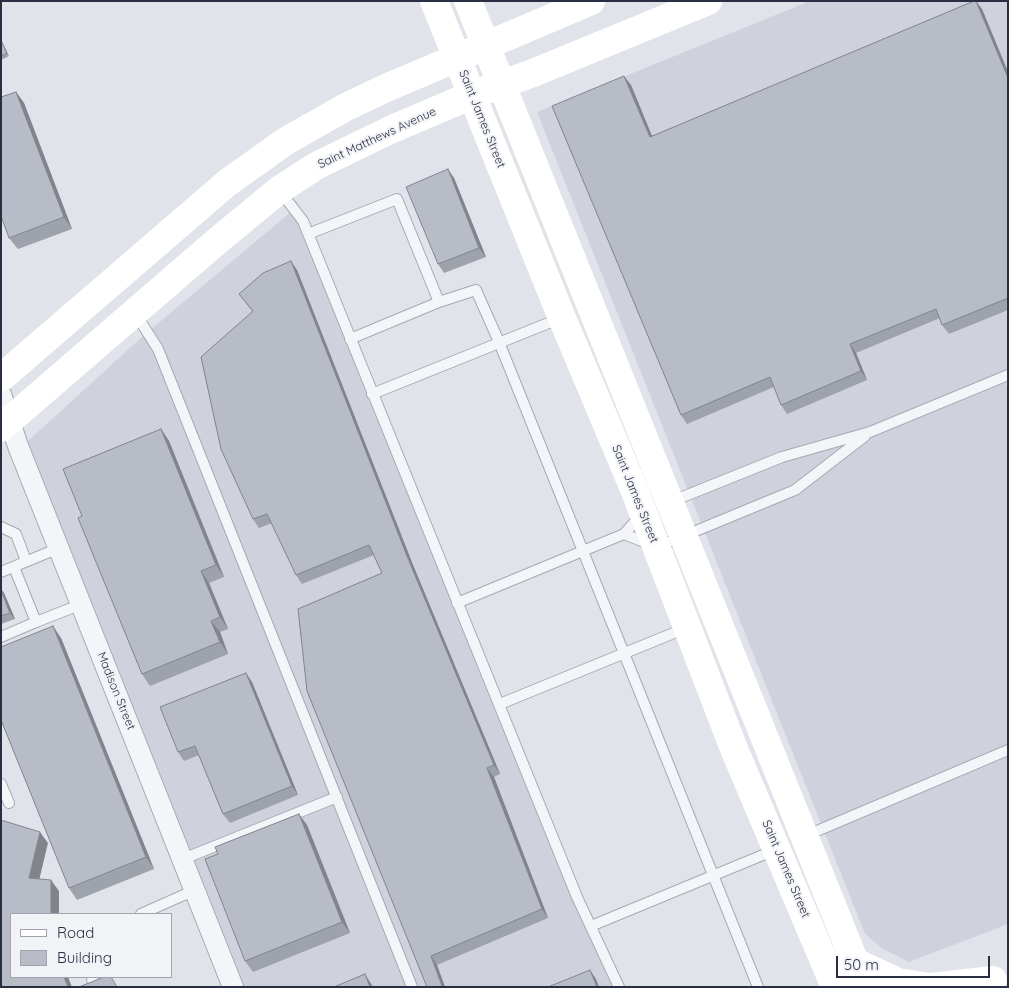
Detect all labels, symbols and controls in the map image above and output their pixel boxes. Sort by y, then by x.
street label: Saint James Street [456,68,508,170]
street label: Saint Matthews Avenue [316,104,438,172]
street label: Saint James Street [609,443,661,545]
street label: Madison Street [94,650,138,732]
street label: Saint James Street [759,818,813,920]
legend [10,913,172,978]
text: Road [57,923,94,942]
scale bar [839,946,993,978]
text: Building [57,948,112,967]
text: 50 m [844,955,879,974]

